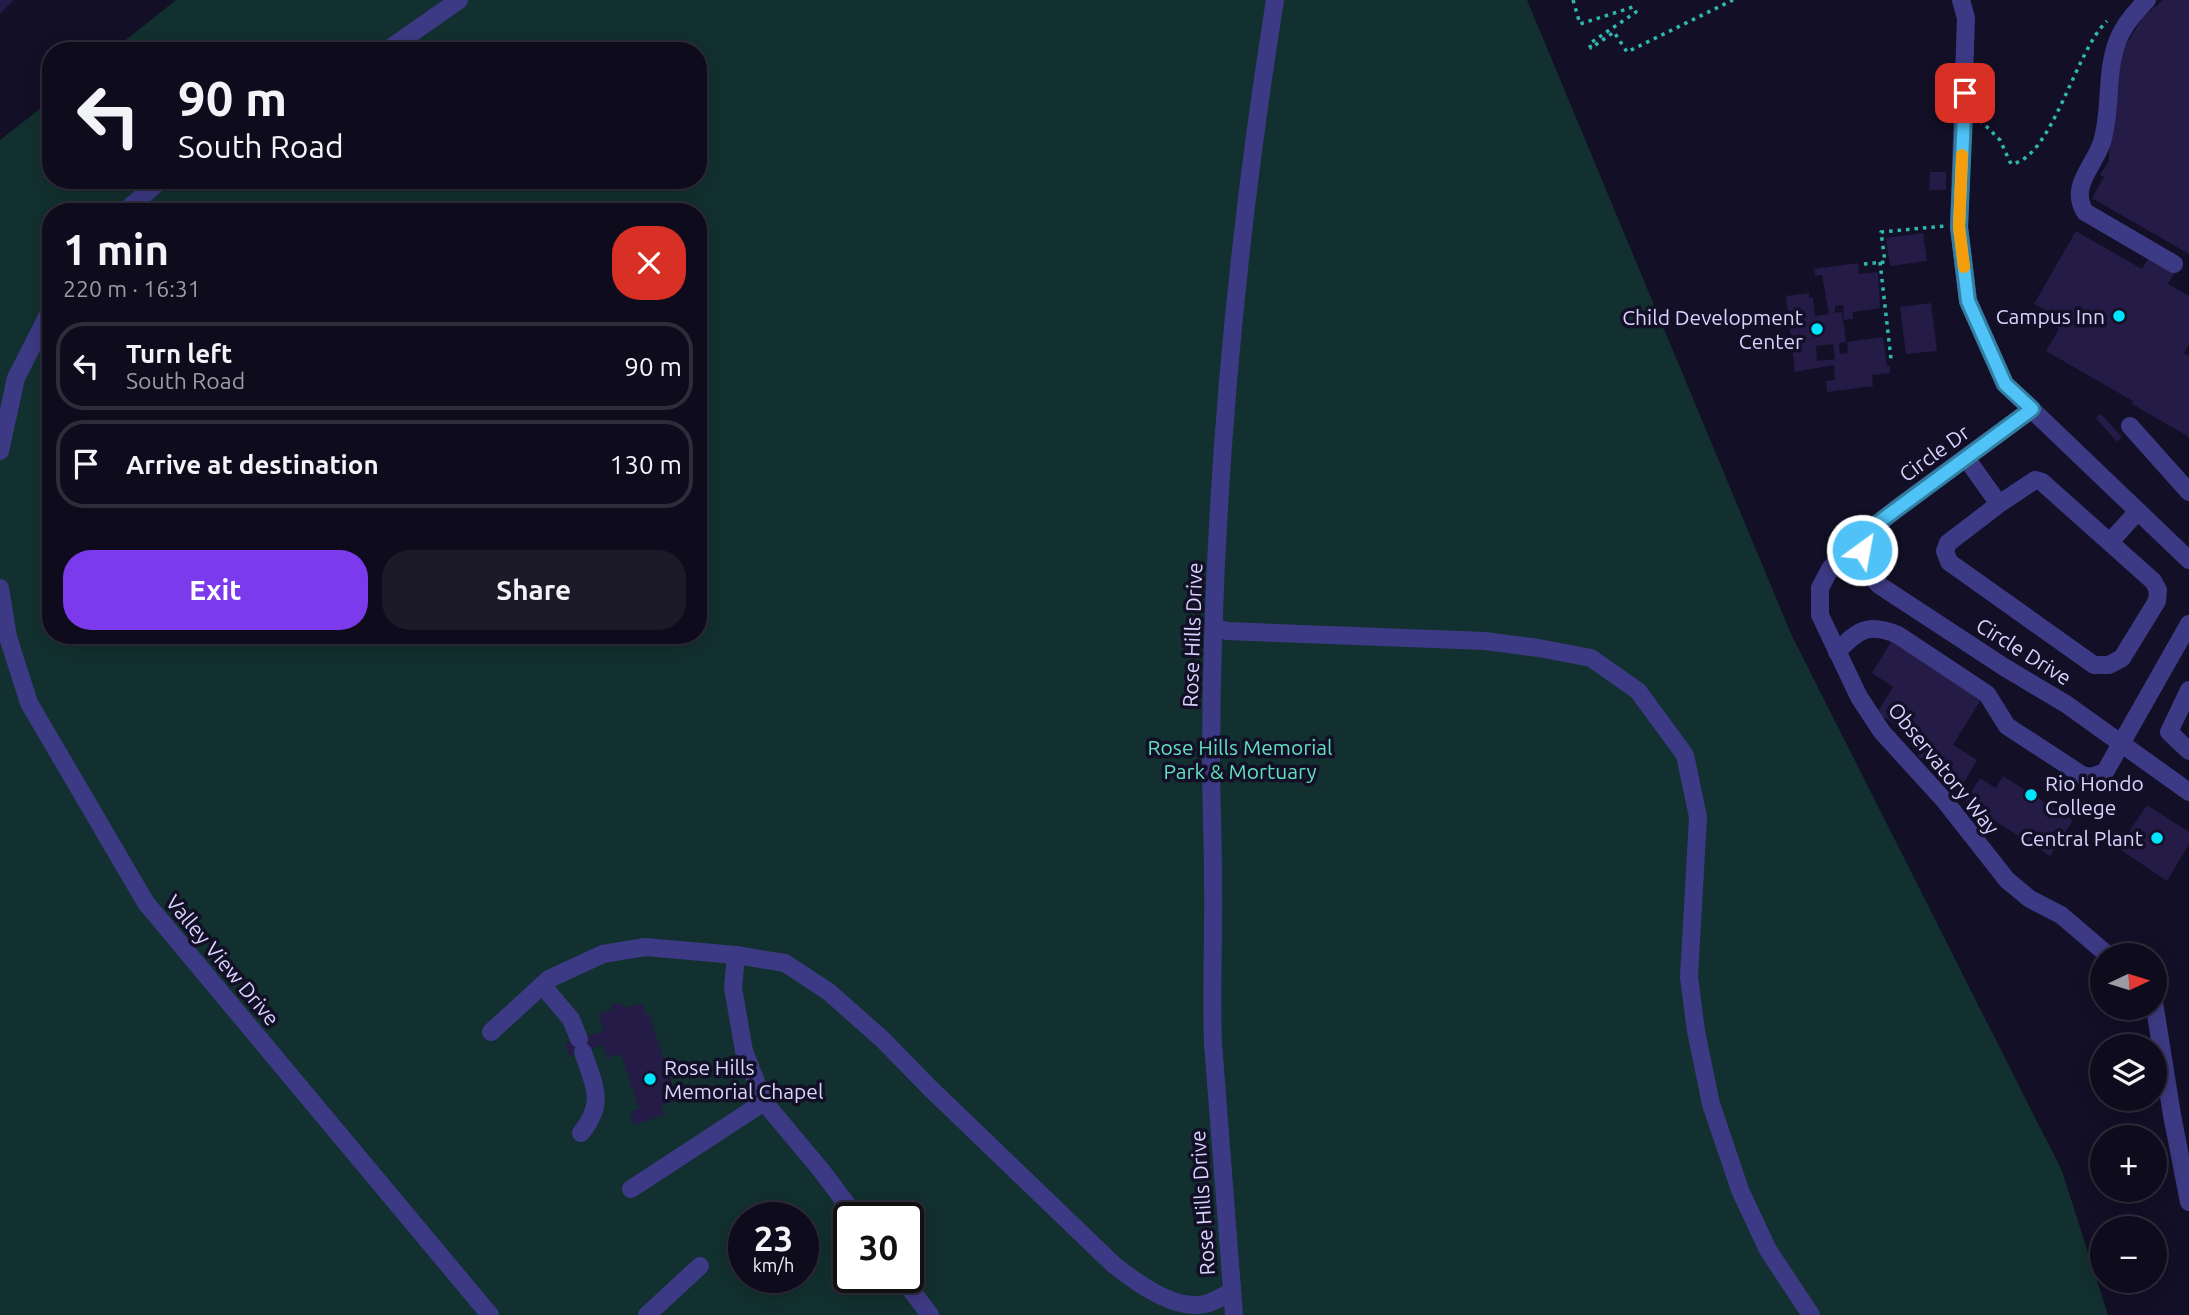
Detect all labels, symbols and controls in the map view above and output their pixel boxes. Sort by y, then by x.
pin [1935,63,1995,123]
icon: left [63,70,154,161]
text: 90 m [178,70,287,125]
icon: arrive [1946,74,1984,112]
text: South Road [178,128,344,164]
text: 1 min [63,226,169,273]
button: close [612,226,686,300]
text: 220 m · 16:31 [63,276,201,301]
place label: Campus Inn [1996,304,2105,328]
place label: Child Development Center [1622,305,1803,353]
marker: Campus Inn [2111,308,2127,324]
marker: Child Development Center [1809,321,1825,337]
text: Turn left [126,339,232,368]
icon: left [67,347,105,385]
text: 90 m [624,352,682,381]
text: South Road [126,368,245,393]
street label: Circle Dr [1894,420,1974,486]
icon: arrive [67,445,105,483]
text: Arrive at destination [126,450,379,479]
text: 130 m [610,450,682,479]
position arrow [1825,513,1899,587]
button: Exit [63,550,368,630]
button: Share [382,550,686,630]
street label: Rose Hills Drive [1177,562,1207,708]
street label: Circle Drive [1972,612,2076,690]
street label: Observatory Way [1884,697,2004,839]
park label: Rose Hills Memorial Park & Mortuary [1147,735,1333,783]
place label: Rio Hondo College [2045,771,2144,819]
marker: Rio Hondo College [2023,787,2039,803]
place label: Central Plant [2020,826,2143,850]
marker: Central Plant [2149,830,2165,846]
street label: Valley View Drive [162,890,284,1030]
north arrow [2090,943,2166,1020]
map controls [2090,943,2167,1293]
button: layers [2090,1034,2167,1111]
place label: Rose Hills Memorial Chapel [664,1055,823,1103]
marker: Rose Hills Memorial Chapel [642,1071,658,1087]
button: + [2090,1125,2167,1202]
street label: Rose Hills Drive [1185,1130,1219,1276]
speed limit sign: 30 [833,1202,924,1293]
button: − [2090,1216,2167,1293]
text: 23 [754,1218,793,1258]
text: km/h [753,1255,794,1275]

